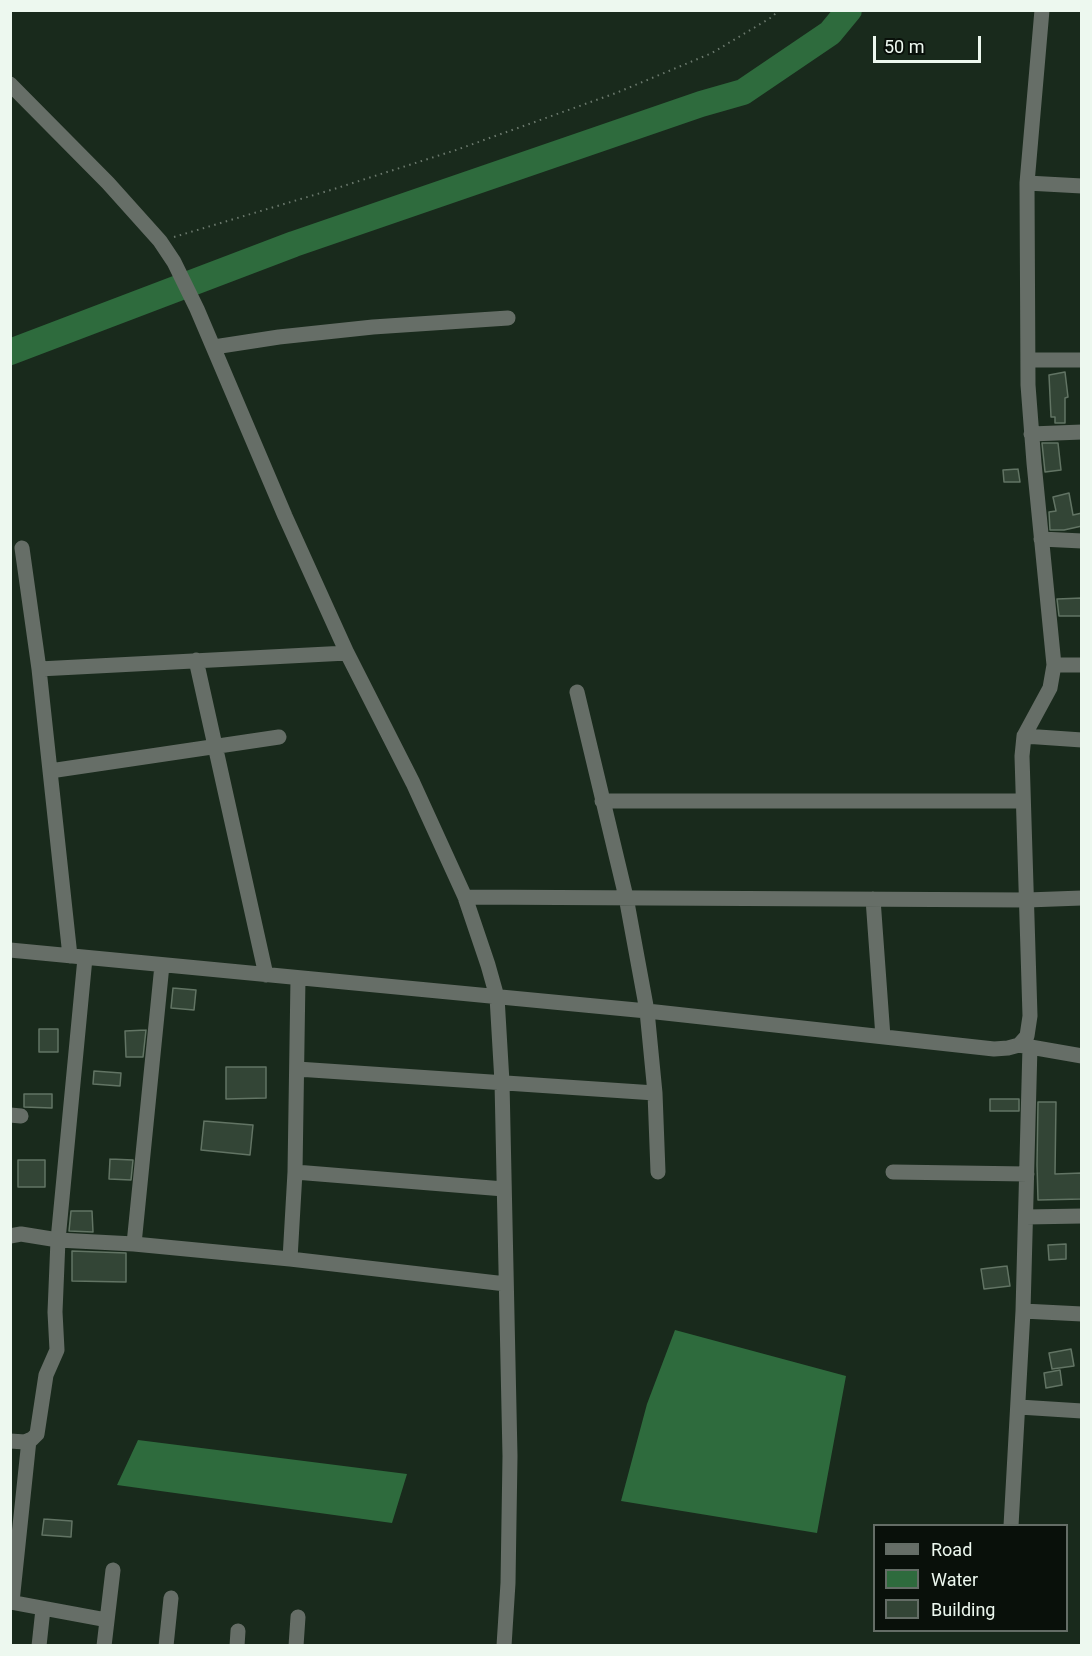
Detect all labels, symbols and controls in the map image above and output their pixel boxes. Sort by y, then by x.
scale bar [876,24,984,62]
text: 50 m [884,36,924,57]
legend [873,1524,1068,1632]
text: Road [931,1539,972,1560]
text: Water [931,1569,978,1590]
text: Building [931,1599,995,1620]

